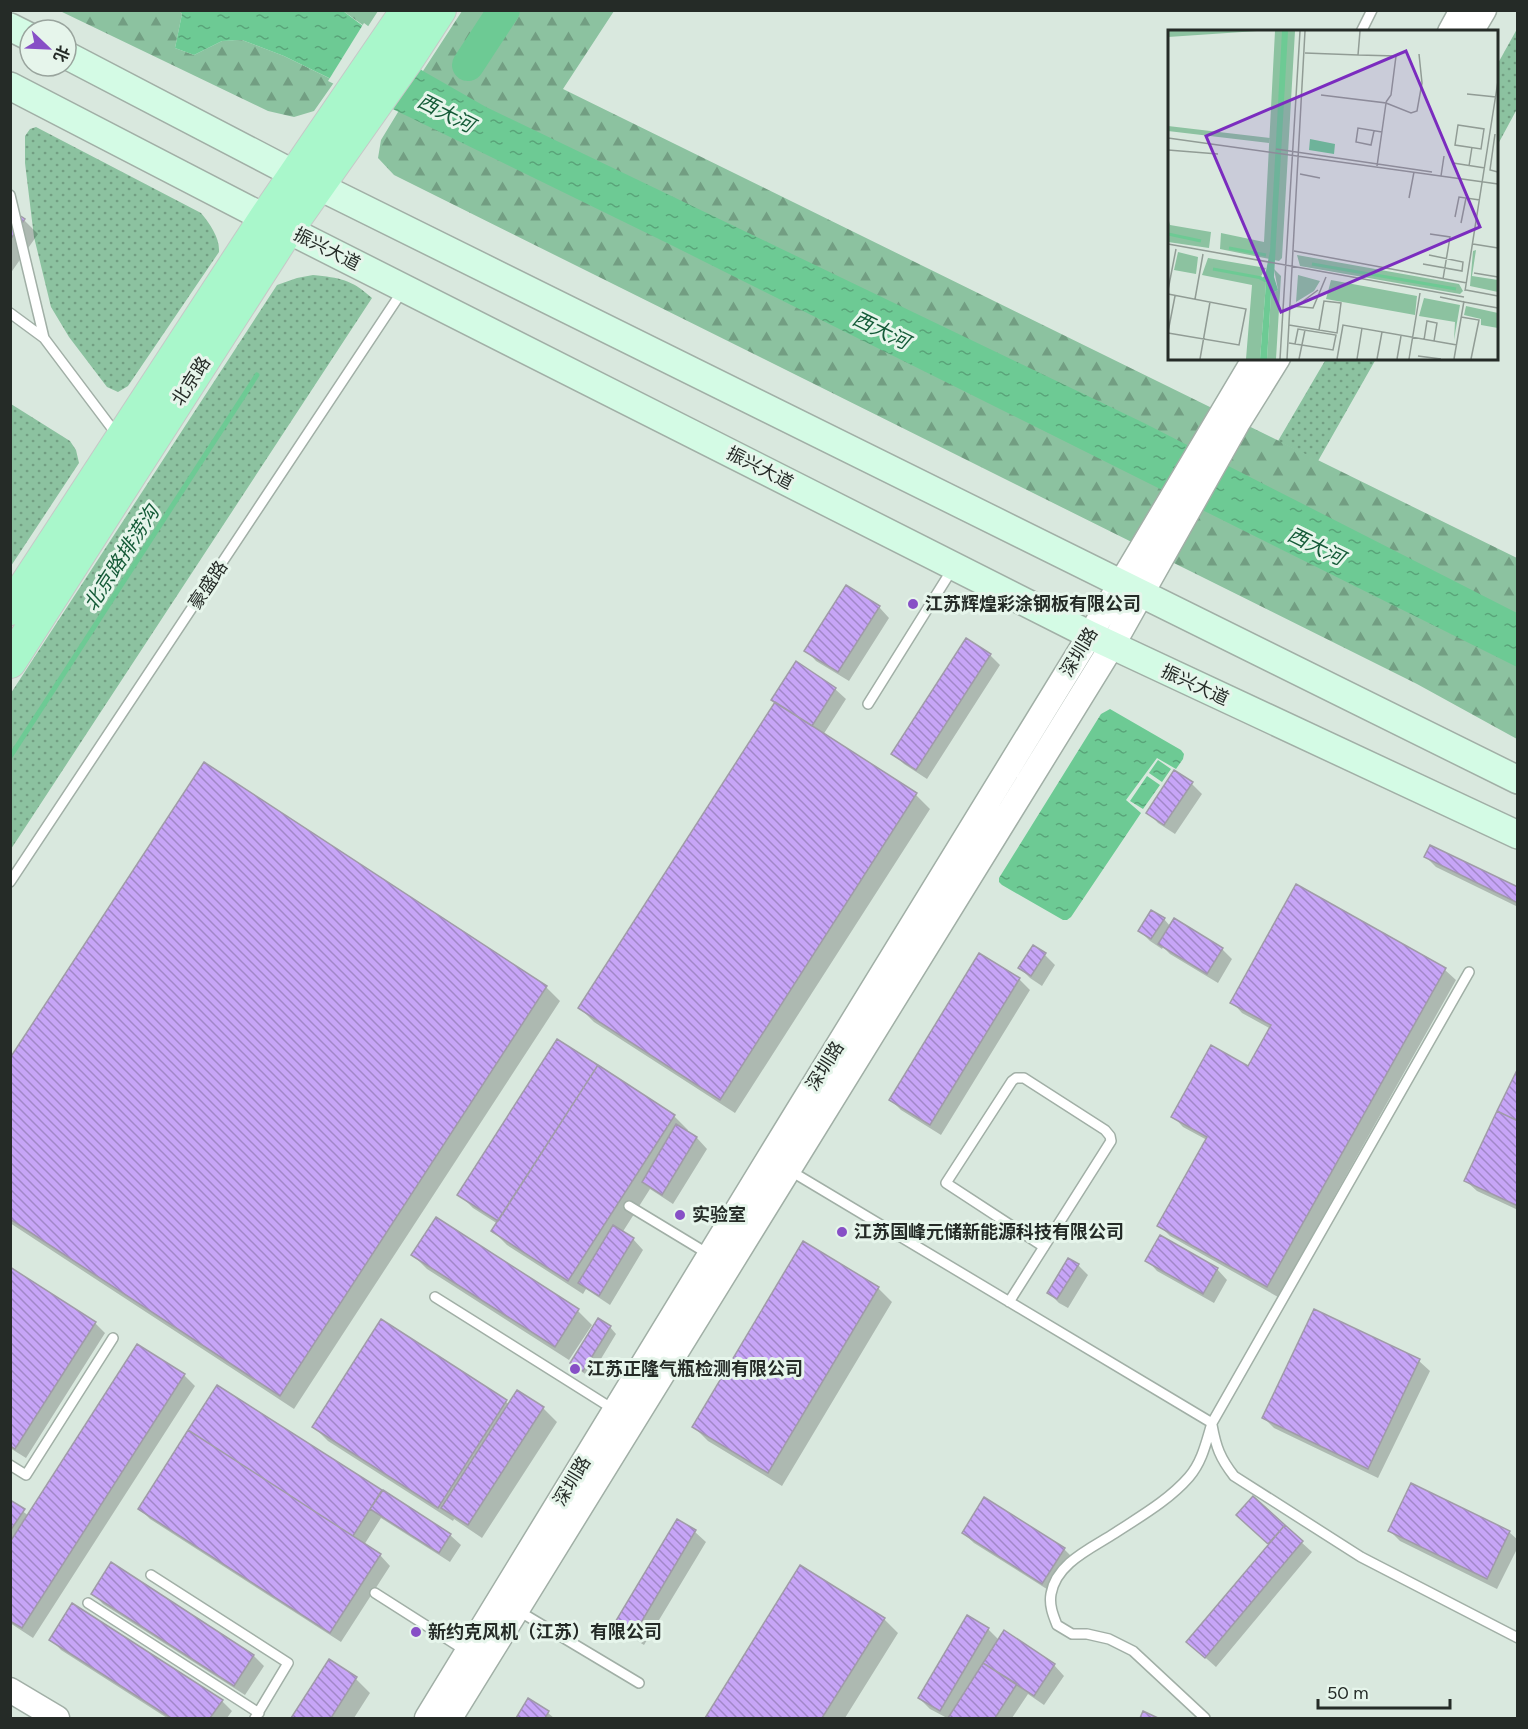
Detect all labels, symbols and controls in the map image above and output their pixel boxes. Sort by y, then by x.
north arrow [18,18,78,78]
inset map [1168,30,1498,360]
text: 北 [49,43,73,65]
water label: 西大河 [414,89,482,139]
street label: 振兴大道 [290,223,364,275]
water label: 西大河 [849,306,917,356]
street label: 北京路 [167,352,215,410]
street label: 振兴大道 [723,442,797,494]
water label: 北京路排涝沟 [78,499,165,615]
water label: 西大河 [1284,522,1352,572]
street label: 豪盛路 [184,556,232,614]
place label: 江苏辉煌彩涂钢板有限公司 [925,593,1141,615]
marker: 江苏辉煌彩涂钢板有限公司 [906,597,920,611]
street label: 深圳路 [1056,623,1102,681]
street label: 振兴大道 [1158,660,1232,710]
street label: 深圳路 [801,1037,849,1095]
place label: 实验室 [692,1204,746,1226]
marker: 实验室 [673,1208,687,1222]
place label: 江苏国峰元储新能源科技有限公司 [854,1221,1124,1243]
marker: 江苏国峰元储新能源科技有限公司 [835,1225,849,1239]
place label: 江苏正隆气瓶检测有限公司 [587,1358,803,1380]
marker: 江苏正隆气瓶检测有限公司 [568,1362,582,1376]
street label: 深圳路 [549,1452,595,1510]
place label: 新约克风机（江苏）有限公司 [428,1621,662,1643]
marker: 新约克风机（江苏）有限公司 [409,1625,423,1639]
scale bar [1318,1672,1450,1710]
text: 50 m [1327,1682,1369,1704]

